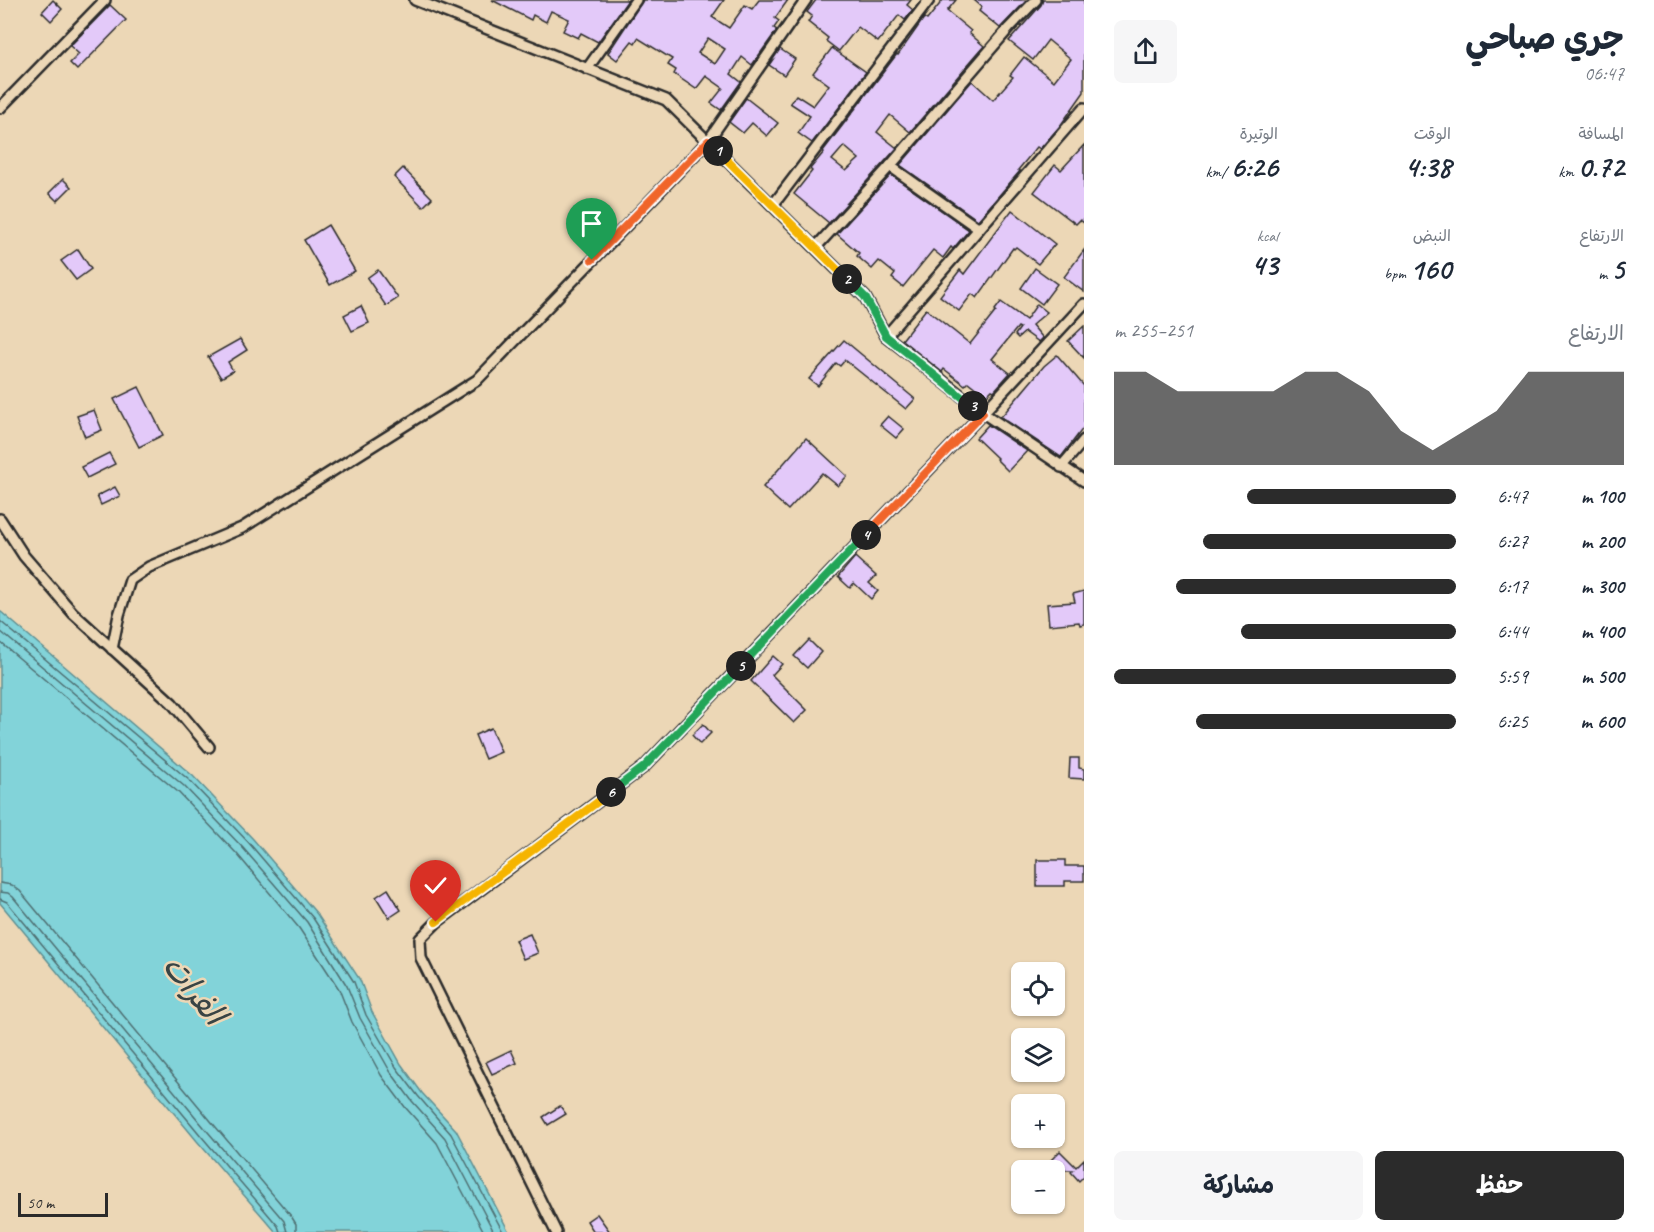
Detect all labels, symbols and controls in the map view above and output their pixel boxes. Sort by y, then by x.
text: جري صباحي [1465,17,1624,59]
button: share [1114,20,1177,83]
text: 06:47 [1584,61,1624,86]
text: الوتيرة [1239,124,1278,144]
text: الوقت [1414,124,1451,144]
text: المسافة [1578,124,1624,144]
pin: 1 [703,136,733,166]
text: 1 [714,141,722,161]
text: 6:26 [1230,148,1278,186]
text: 4:38 [1405,148,1451,186]
text: 0.72 [1578,148,1624,186]
text: /km [1206,162,1230,182]
text: km [1558,162,1578,182]
pin [566,198,617,260]
icon: arrive [575,207,608,240]
text: kcal [1257,226,1278,246]
text: النبض [1413,226,1451,246]
text: الارتفاع [1579,226,1624,246]
text: 43 [1251,246,1278,284]
text: 160 [1410,250,1451,288]
text: 5 [1611,250,1624,288]
pin: 2 [832,264,862,294]
text: bpm [1384,264,1410,284]
text: m [1598,264,1611,284]
text: 2 [843,269,851,289]
text: 251–255 m [1114,318,1193,343]
text: الارتفاع [1568,321,1624,346]
pin: 3 [958,391,988,421]
text: 3 [969,396,977,416]
text: 6:47 [1497,484,1528,509]
text: 100 m [1581,484,1624,509]
pin: 4 [851,520,881,550]
text: 4 [862,525,870,545]
text: 6:27 [1497,529,1528,554]
text: 200 m [1581,529,1624,554]
text: 6:17 [1497,574,1528,599]
text: 300 m [1581,574,1624,599]
text: 6:44 [1497,619,1528,644]
text: 400 m [1581,619,1624,644]
pin: 5 [726,651,756,681]
text: 5 [738,656,744,676]
text: 5:59 [1497,664,1528,689]
text: 500 m [1581,664,1624,689]
text: 6:25 [1497,709,1528,734]
text: 600 m [1580,709,1624,734]
pin: 6 [596,777,626,807]
text: 6 [607,782,615,802]
pin [410,860,461,922]
icon: check [419,869,452,902]
water label: الفرات [153,947,237,1037]
map controls [1011,962,1065,1214]
button: locate [1011,962,1065,1016]
button: layers [1011,1028,1065,1082]
button: + [1011,1094,1065,1148]
button: مشاركة [1114,1151,1363,1220]
button: حفظ [1375,1151,1624,1220]
button: − [1011,1160,1065,1214]
scale bar [18,1190,108,1218]
text: 50 m [27,1193,54,1213]

